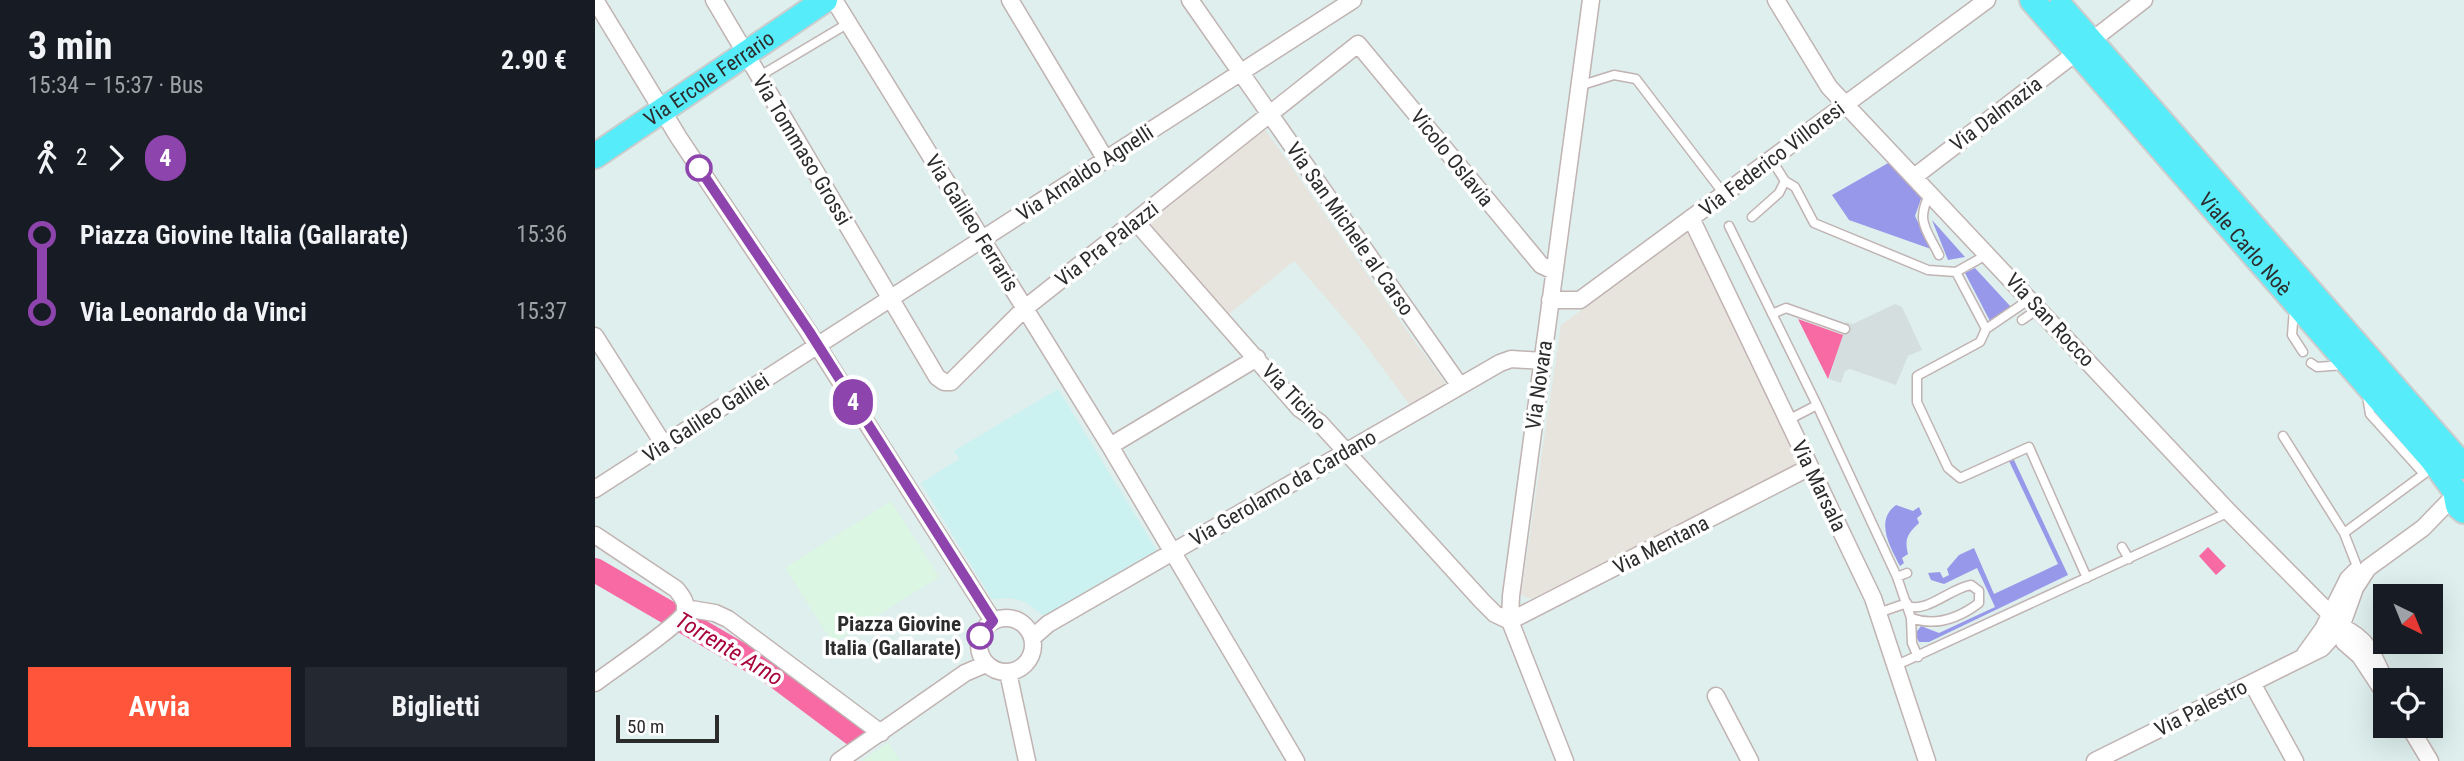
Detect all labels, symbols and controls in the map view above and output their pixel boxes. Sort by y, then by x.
text: 3 min [28,24,112,68]
street label: Via Ercole Ferrario [640,26,779,131]
text: 2.90 € [501,45,567,75]
street label: Via Tommaso Grossi [748,70,856,230]
text: 15:34 – 15:37 · Bus [28,72,204,99]
street label: Via Dalmazia [1946,72,2046,156]
street label: Via Federico Villoresi [1695,97,1849,221]
street label: Vicolo Oslavia [1406,105,1498,211]
street label: Via Arnaldo Agnelli [1012,120,1158,226]
street label: Via San Michele al Carso [1281,138,1419,320]
icon: walk [28,139,66,177]
icon: forward [97,139,135,177]
text: 2 [76,144,87,171]
text: 4 [159,144,172,172]
street label: Via Galileo Ferraris [920,150,1024,296]
unlabelled marker [686,155,712,181]
street label: Viale Carlo Noè [2194,188,2296,301]
street label: Via Pra Palazzi [1051,196,1163,292]
text: Piazza Giovine Italia (Gallarate) [80,220,408,250]
text: 15:36 [516,221,567,248]
street label: Via San Rocco [2001,268,2099,372]
text: Via Leonardo da Vinci [80,297,307,327]
text: 15:37 [516,298,567,325]
street label: Via Novara [1521,339,1557,431]
street label: Via Ticino [1257,359,1331,435]
street label: Via Galileo Galilei [639,368,773,468]
line badge: 4 [830,379,876,425]
text: 4 [847,388,859,416]
street label: Via Gerolamo da Cardano [1186,425,1380,551]
street label: Via Marsala [1787,437,1851,535]
street label: Via Mentana [1609,511,1713,579]
north arrow [2373,584,2443,654]
map controls [2373,584,2443,738]
water label: Torrente Arno [670,606,788,692]
place label: Piazza Giovine Italia (Gallarate) [824,612,961,660]
marker: Piazza Giovine Italia (Gallarate) [967,623,993,649]
button: Avvia [28,667,291,747]
button: Biglietti [305,667,567,747]
button: locate [2373,668,2443,738]
street label: Via Palestro [2151,675,2251,741]
scale bar [616,712,719,744]
text: 50 m [627,715,664,738]

